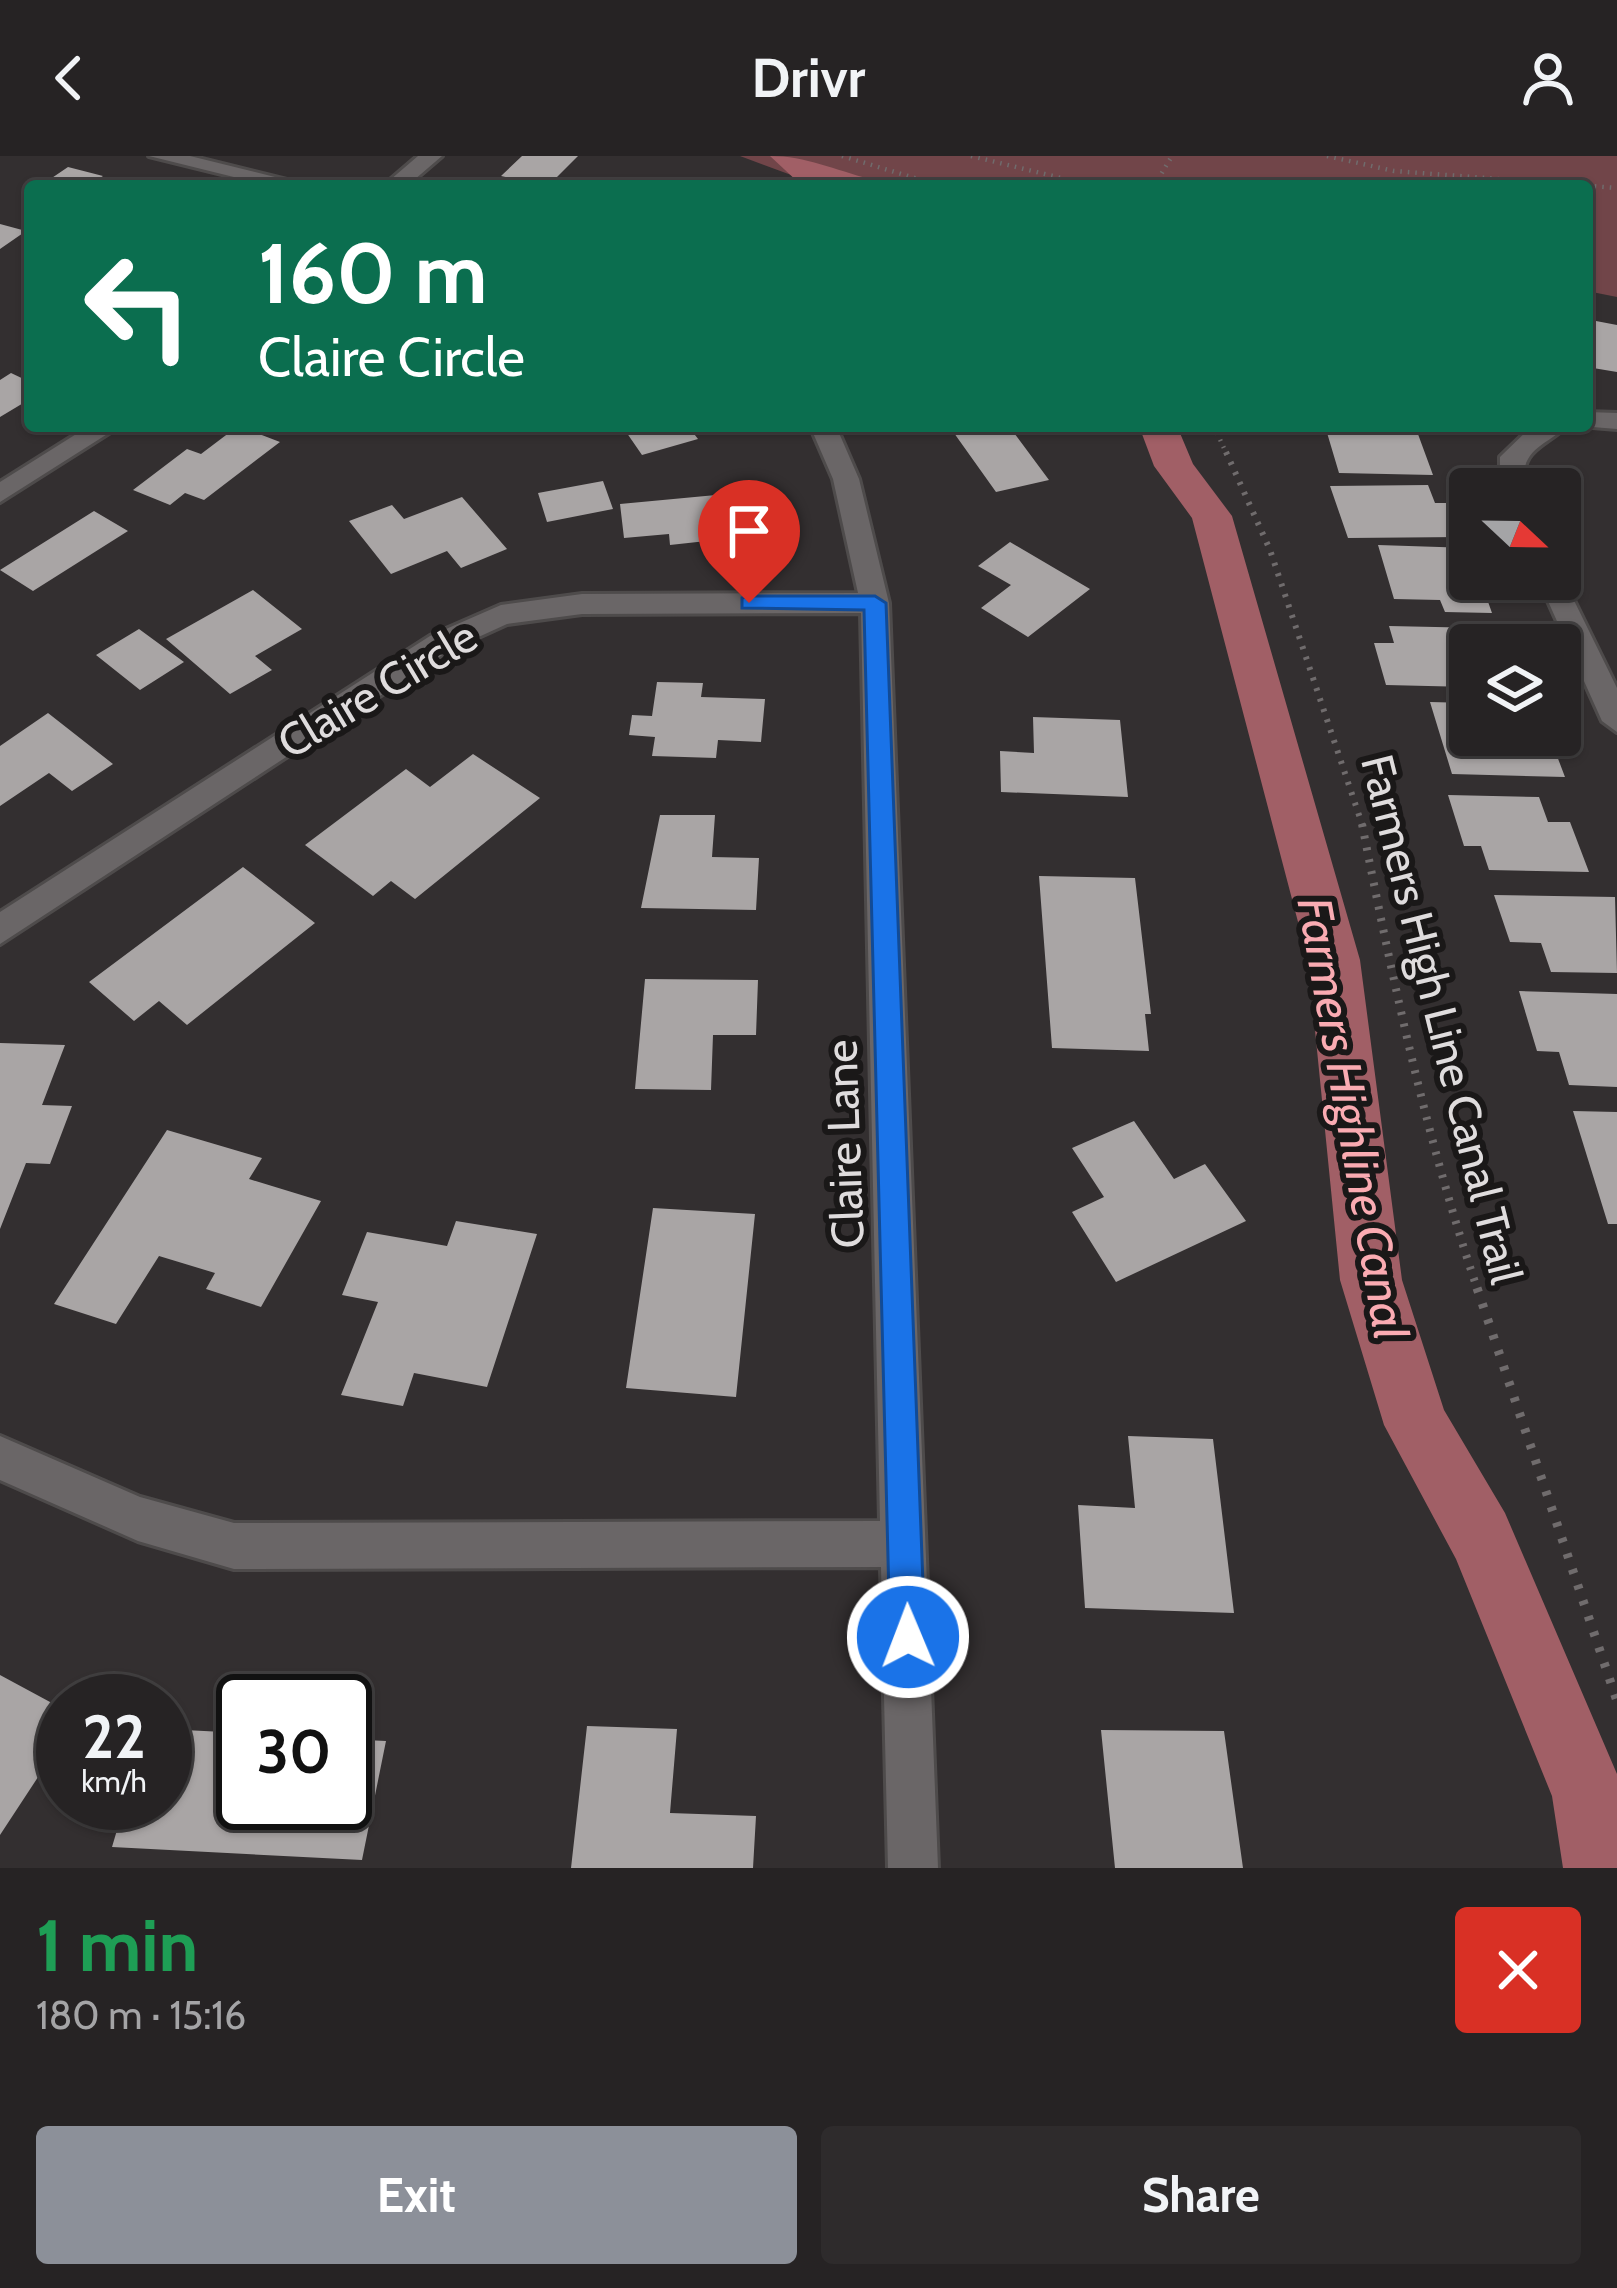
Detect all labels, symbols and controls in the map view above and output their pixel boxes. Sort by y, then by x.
icon: back [36,45,102,111]
text: Drivr [752,45,865,111]
icon: person [1515,45,1581,111]
text: 160 m [258,222,487,324]
icon: left [60,228,216,384]
text: Claire Circle [258,324,525,390]
north arrow [1449,468,1581,600]
map controls [1449,468,1581,756]
pin [698,480,800,603]
icon: arrive [716,498,782,564]
street label: Claire Circle [268,609,486,769]
button: layers [1449,624,1581,756]
street label: Farmers High Line Canal Trail [1350,749,1534,1289]
water label: Farmers Highline Canal [1286,892,1421,1344]
street label: Claire Lane [813,1039,875,1249]
position arrow [845,1574,971,1700]
speed limit sign: 30 [216,1674,372,1830]
text: 22 [82,1700,146,1773]
text: km/h [81,1763,147,1800]
text: 1 min [36,1902,198,1989]
button: close [1455,1907,1581,2033]
text: 180 m · 15:16 [36,1991,246,2039]
button: Exit [36,2126,797,2264]
button: Share [821,2126,1581,2264]

